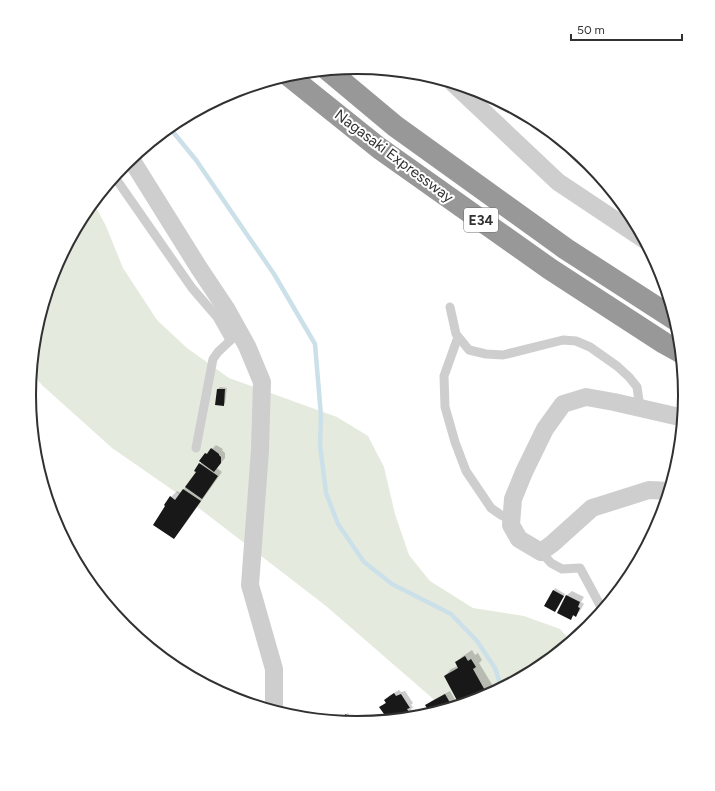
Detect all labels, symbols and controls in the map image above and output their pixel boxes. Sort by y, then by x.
scale bar [571,16,682,42]
text: 50 m [577,23,605,37]
street label: Nagasaki Expressway [331,106,457,207]
road number: E34 [464,208,498,232]

